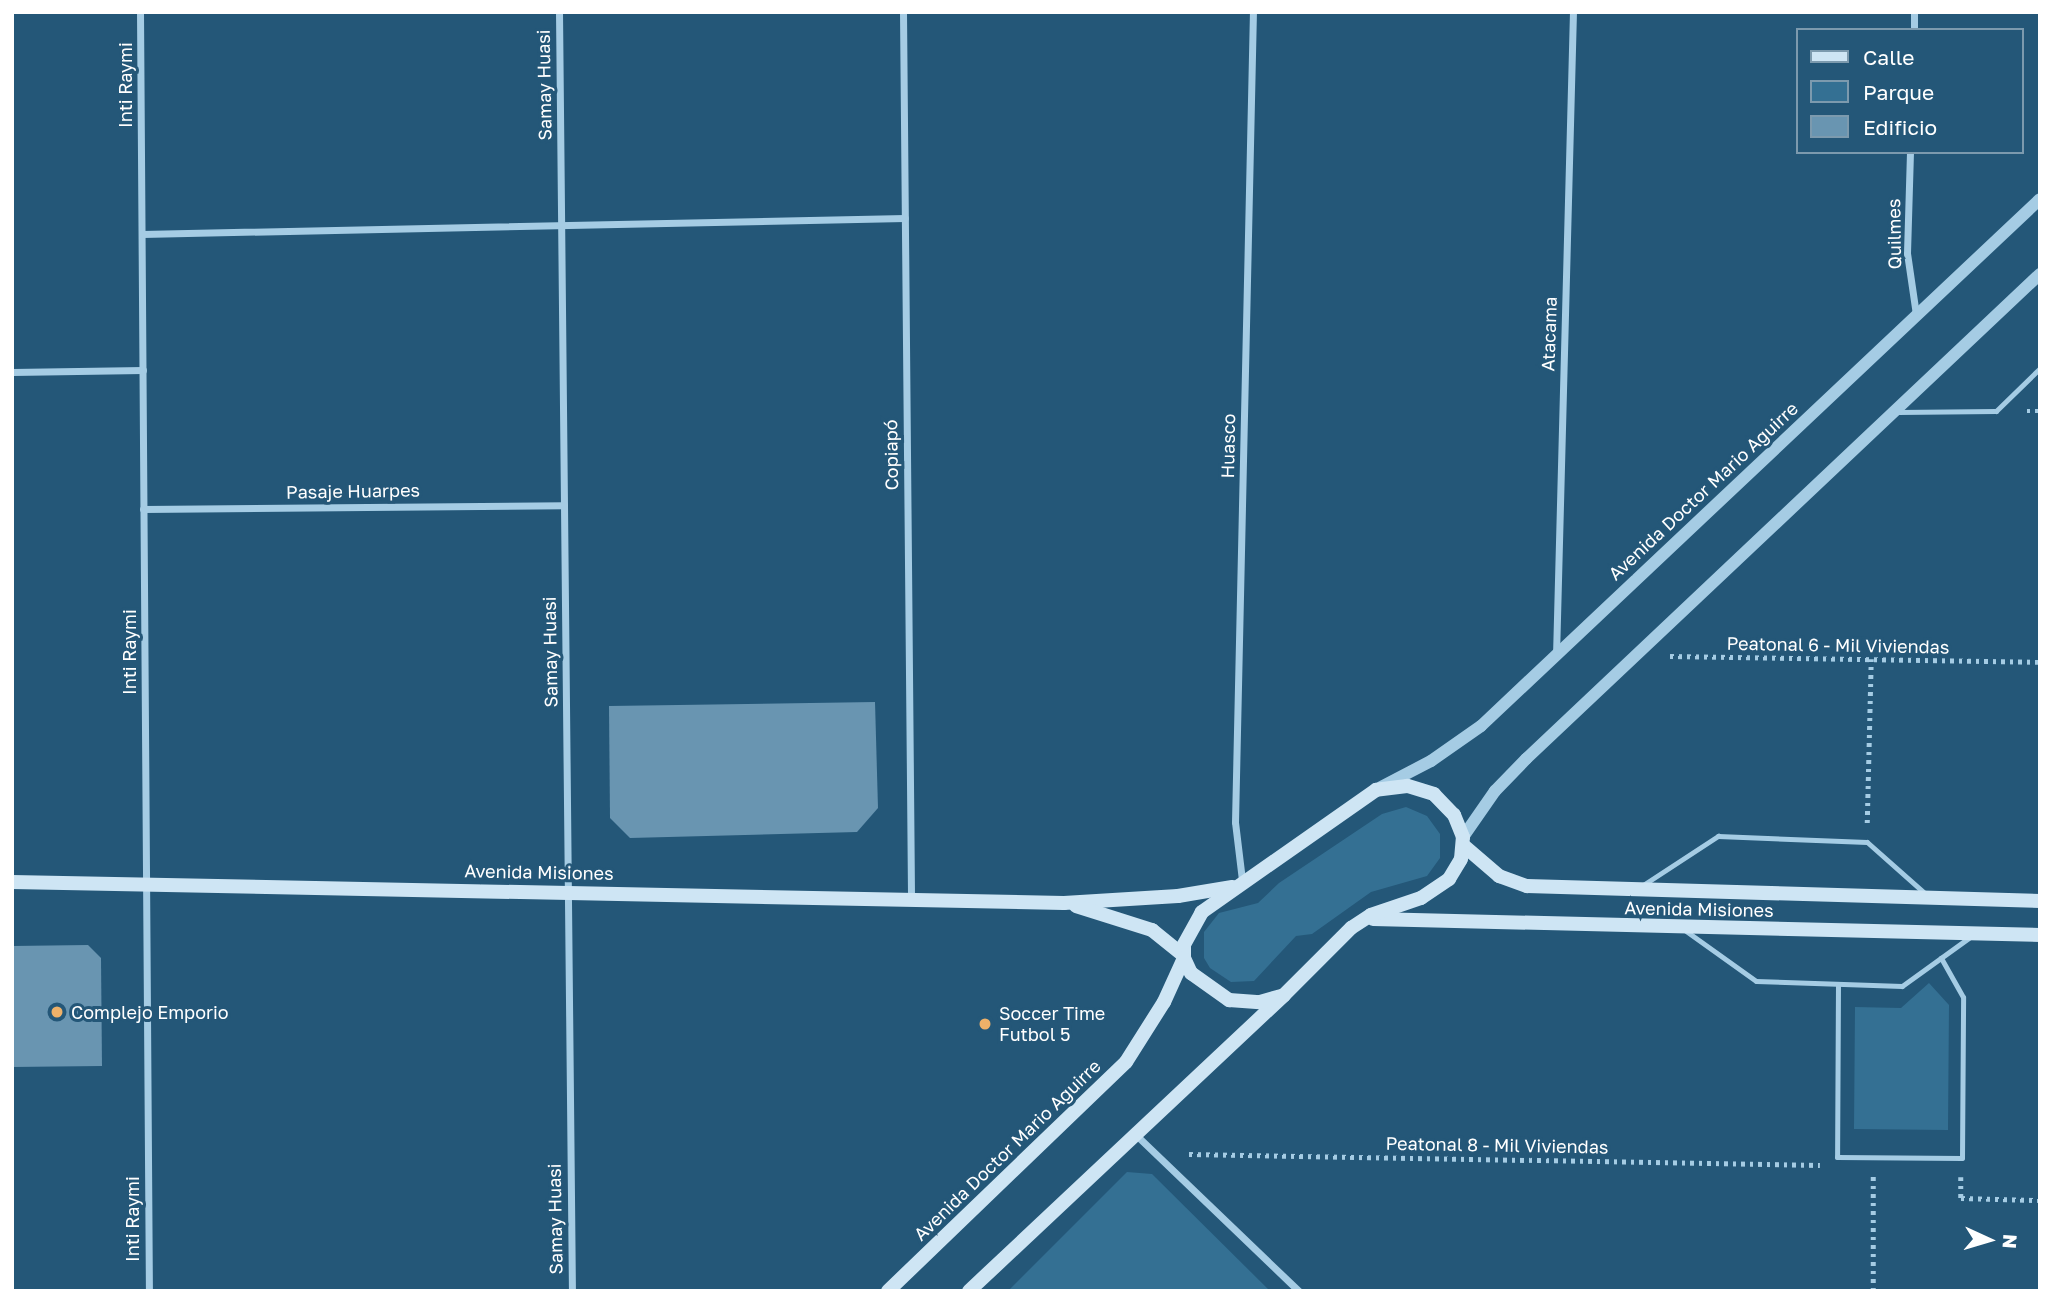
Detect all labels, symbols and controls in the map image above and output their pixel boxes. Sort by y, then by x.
legend [1797,28,2024,154]
street label: Samay Huasi [532,29,556,141]
street label: Inti Raymi [114,42,136,128]
text: Calle [1863,44,1915,70]
text: Parque [1863,79,1934,105]
text: Edificio [1863,114,1937,140]
street label: Quilmes [1883,198,1905,270]
street label: Atacama [1537,296,1561,372]
street label: Avenida Doctor Mario Aguirre [1604,397,1802,585]
street label: Huasco [1217,413,1239,479]
street label: Copiapó [880,419,902,491]
street label: Pasaje Huarpes [286,479,420,503]
street label: Samay Huasi [538,596,562,708]
street label: Inti Raymi [118,609,140,695]
street label: Peatonal 6 - Mil Viviendas [1726,632,1950,658]
street label: Avenida Misiones [464,860,614,884]
street label: Avenida Misiones [1624,897,1774,921]
place label: Complejo Emporio [71,1001,229,1023]
place label: Soccer Time Futbol 5 [999,1003,1105,1046]
marker: Complejo Emporio [49,1004,65,1020]
marker: Soccer Time Futbol 5 [977,1016,993,1032]
street label: Avenida Doctor Mario Aguirre [909,1055,1105,1245]
street label: Peatonal 8 - Mil Viviendas [1385,1132,1609,1158]
street label: Samay Huasi [543,1163,567,1275]
street label: Inti Raymi [121,1176,143,1262]
north arrow [1954,1205,2024,1275]
text: N [1998,1233,2022,1250]

